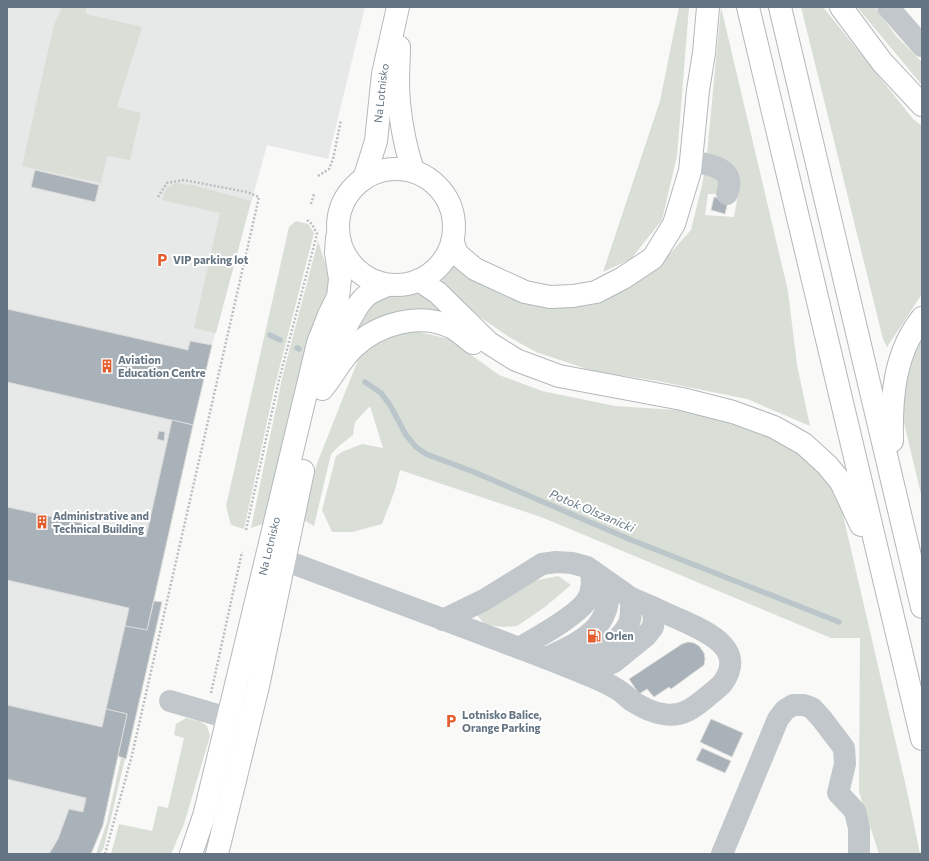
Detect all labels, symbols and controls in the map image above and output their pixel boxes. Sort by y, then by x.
street label: Na Lotnisko [371,62,391,124]
parking icon: VIP parking lot [154,252,170,268]
place label: VIP parking lot [173,253,249,266]
place label: Aviation Education Centre [118,353,206,379]
building icon: Aviation Education Centre [99,358,115,374]
water label: Potok Olszanicki [548,486,638,535]
place label: Administrative and Technical Building [53,509,149,535]
building icon: Administrative and Technical Building [34,514,50,530]
street label: Na Lotnisko [255,515,282,576]
fuel station icon: Orlen [586,628,602,644]
place label: Orlen [605,629,634,642]
place label: Lotnisko Balice, Orange Parking [462,708,542,734]
parking icon: Lotnisko Balice, Orange Parking [443,713,459,729]

